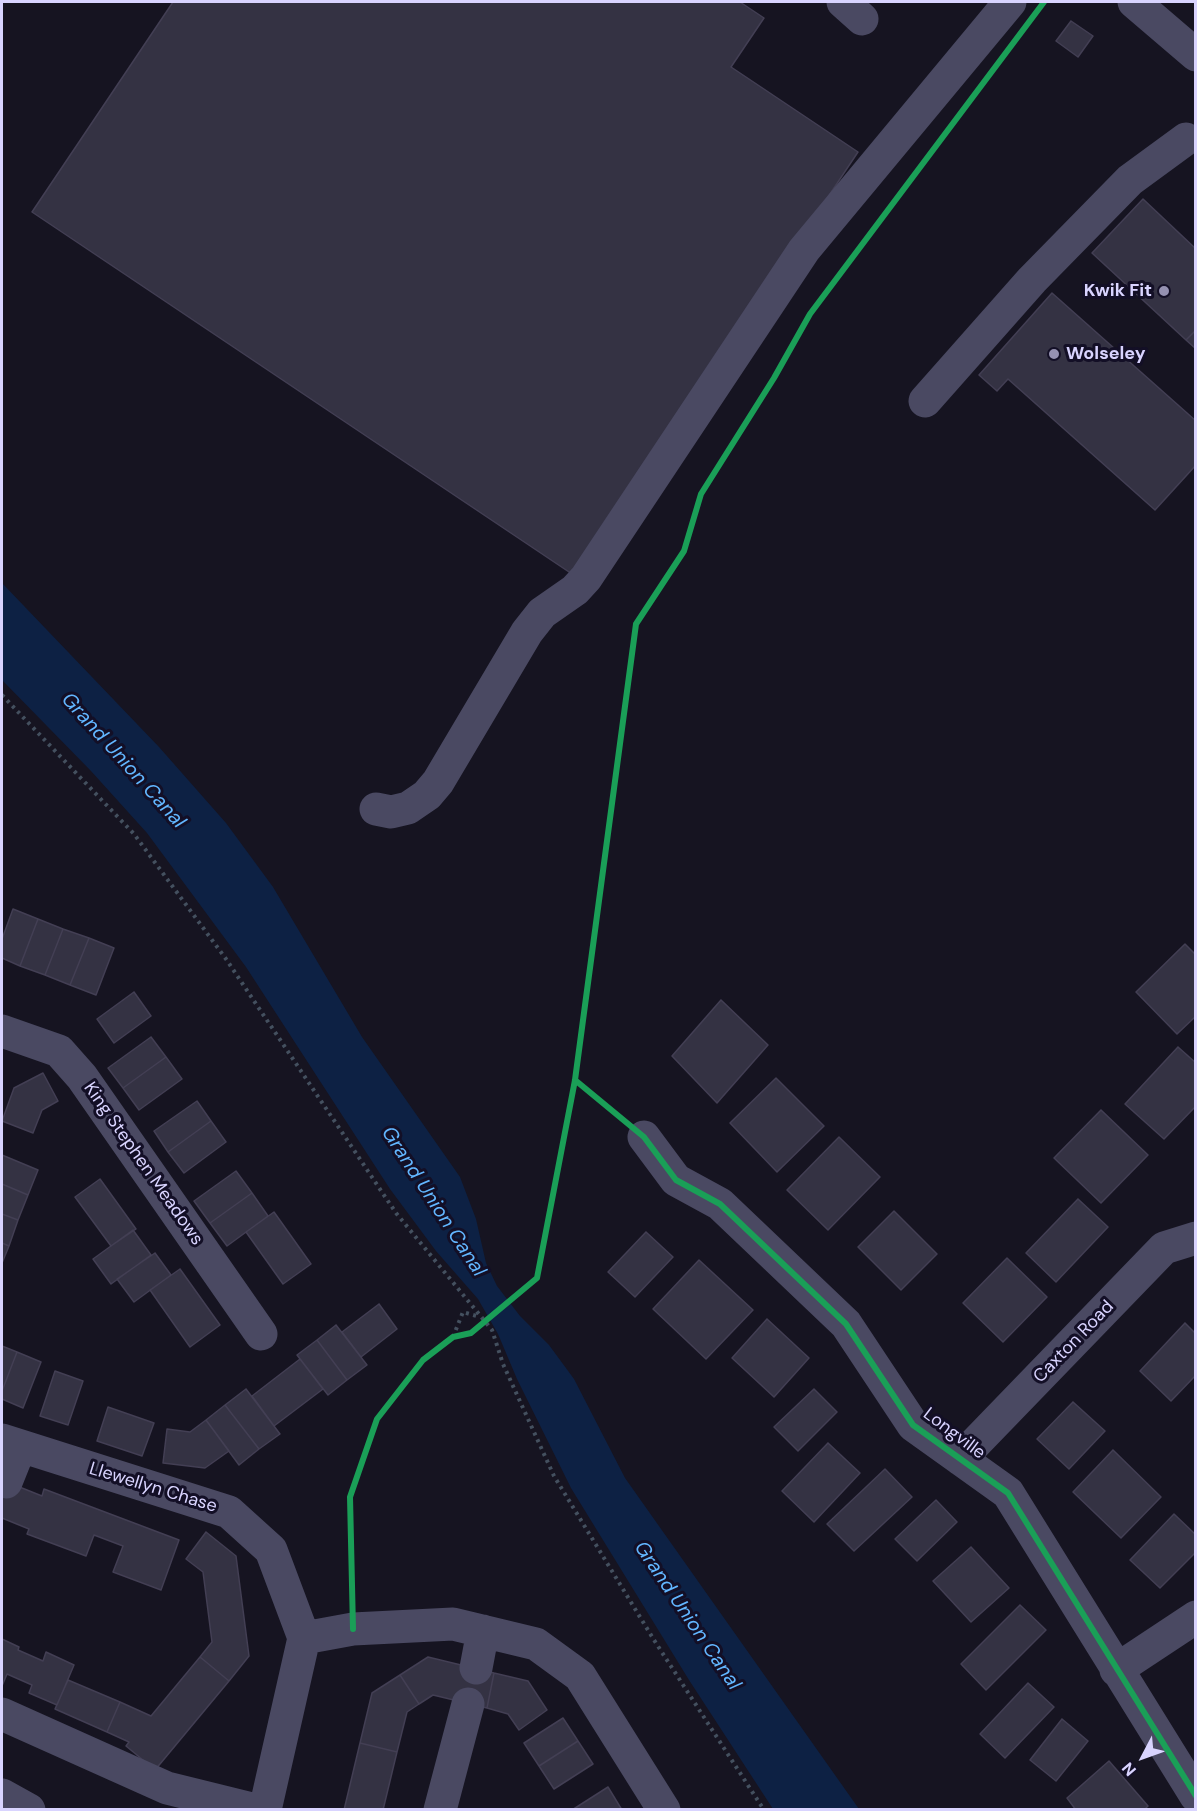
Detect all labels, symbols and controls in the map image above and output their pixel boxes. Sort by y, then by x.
place label: Kwik Fit [1084,280,1152,302]
marker: Kwik Fit [1157,284,1171,298]
place label: Wolseley [1066,343,1146,365]
marker: Wolseley [1047,347,1061,361]
water label: Grand Union Canal [56,688,190,834]
street label: King Stephen Meadows [79,1078,207,1250]
water label: Grand Union Canal [376,1122,490,1282]
street label: Caxton Road [1029,1296,1119,1388]
street label: Longville [919,1404,989,1464]
street label: Llewellyn Chase [87,1458,219,1518]
water label: Grand Union Canal [628,1537,746,1695]
north arrow [1113,1727,1173,1787]
text: N [1117,1758,1141,1780]

